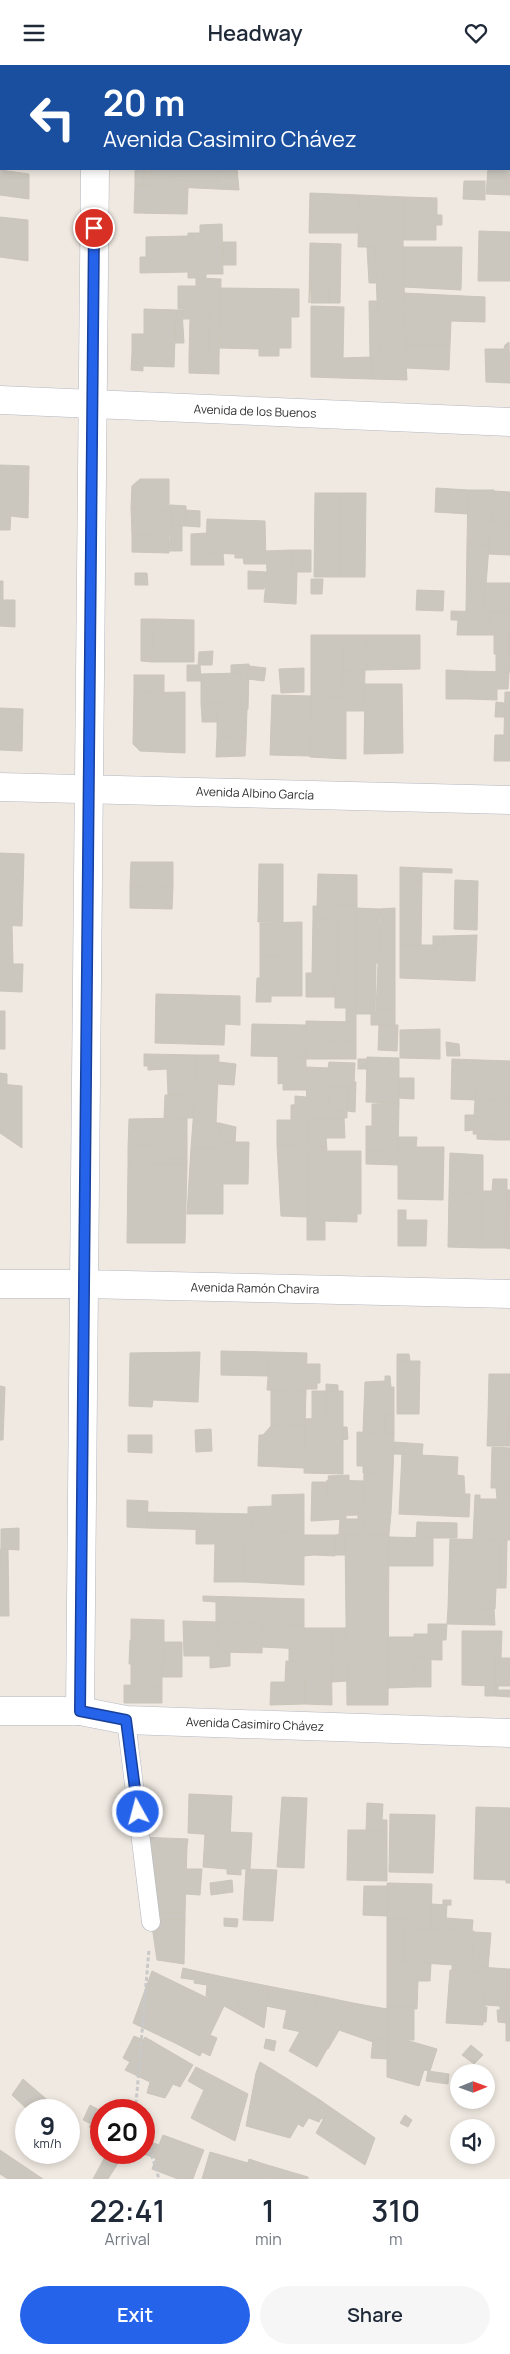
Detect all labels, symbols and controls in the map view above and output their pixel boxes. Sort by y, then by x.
text: Headway [207,18,303,48]
icon: menu [20,19,48,47]
icon: heart [462,19,490,47]
text: 20 m [103,79,185,127]
icon: left [20,85,85,150]
text: Avenida Casimiro Chávez [103,124,357,154]
pin [73,207,115,249]
icon: arrive [80,214,108,242]
street label: Avenida de los Buenos [193,400,317,422]
street label: Avenida Albino García [196,782,314,804]
street label: Avenida Ramón Chavira [191,1278,319,1298]
street label: Avenida Casimiro Chávez [186,1713,324,1735]
position arrow [111,1785,163,1837]
north arrow [450,2064,495,2109]
map controls [450,2064,495,2164]
speed limit sign: 20 [90,2099,155,2164]
text: 9 [40,2108,55,2143]
button: sound [450,2119,495,2164]
text: km/h [34,2135,61,2152]
text: 22:41 [90,2190,165,2231]
text: 1 [262,2190,275,2231]
text: 310 [371,2190,420,2231]
text: Arrival [105,2228,150,2250]
text: min [255,2228,282,2250]
text: m [389,2228,403,2250]
button: Exit [20,2286,250,2344]
button: Share [260,2286,490,2344]

